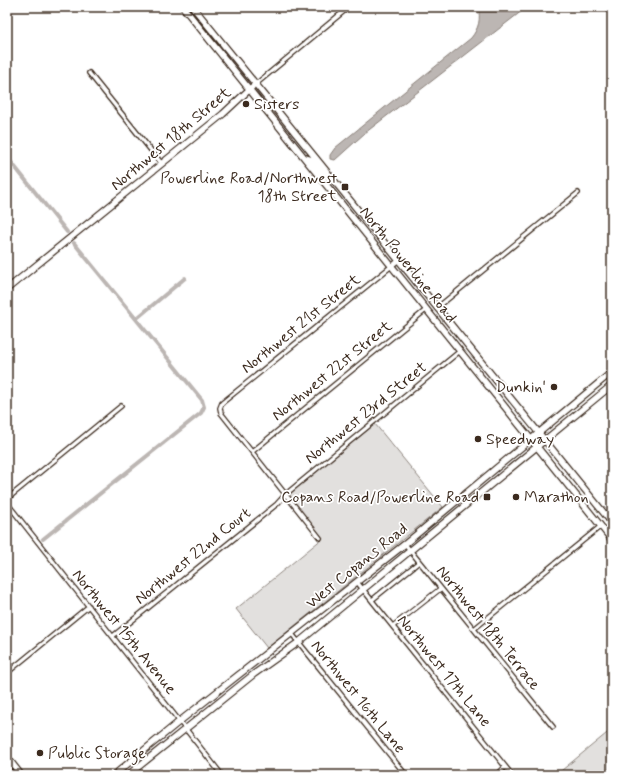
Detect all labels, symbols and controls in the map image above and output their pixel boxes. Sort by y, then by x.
street label: Northwest 18th Street [106,82,236,196]
place label: Sisters [254,94,299,115]
marker: Sisters [241,99,251,109]
place label: Powerline Road/Northwest 18th Street [160,168,338,207]
marker: Powerline Road/Northwest 18th Street [340,182,350,192]
street label: North Powerline Road [355,202,461,328]
street label: Northwest 21st Street [237,269,365,379]
street label: Northwest 22st Street [268,316,397,426]
street label: Northwest 23rd Street [301,357,432,469]
place label: Dunkin' [495,377,546,398]
marker: Dunkin' [549,382,559,392]
place label: Speedway [486,429,554,450]
marker: Speedway [473,434,483,444]
place label: Copans Road/Powerline Road [281,487,479,508]
place label: Marathon [524,487,589,508]
marker: Copans Road/Powerline Road [482,492,492,502]
marker: Marathon [511,492,521,502]
street label: Northwest 22nd Court [131,503,255,609]
street label: West Copans Road [302,518,412,614]
street label: Northwest 18th Terrace [431,561,545,695]
street label: Northwest 15th Avenue [67,565,181,699]
street label: Northwest 17th Lane [392,610,496,732]
street label: Northwest 16th Lane [306,636,410,758]
place label: Public Storage [48,743,146,765]
marker: Public Storage [35,748,45,758]

